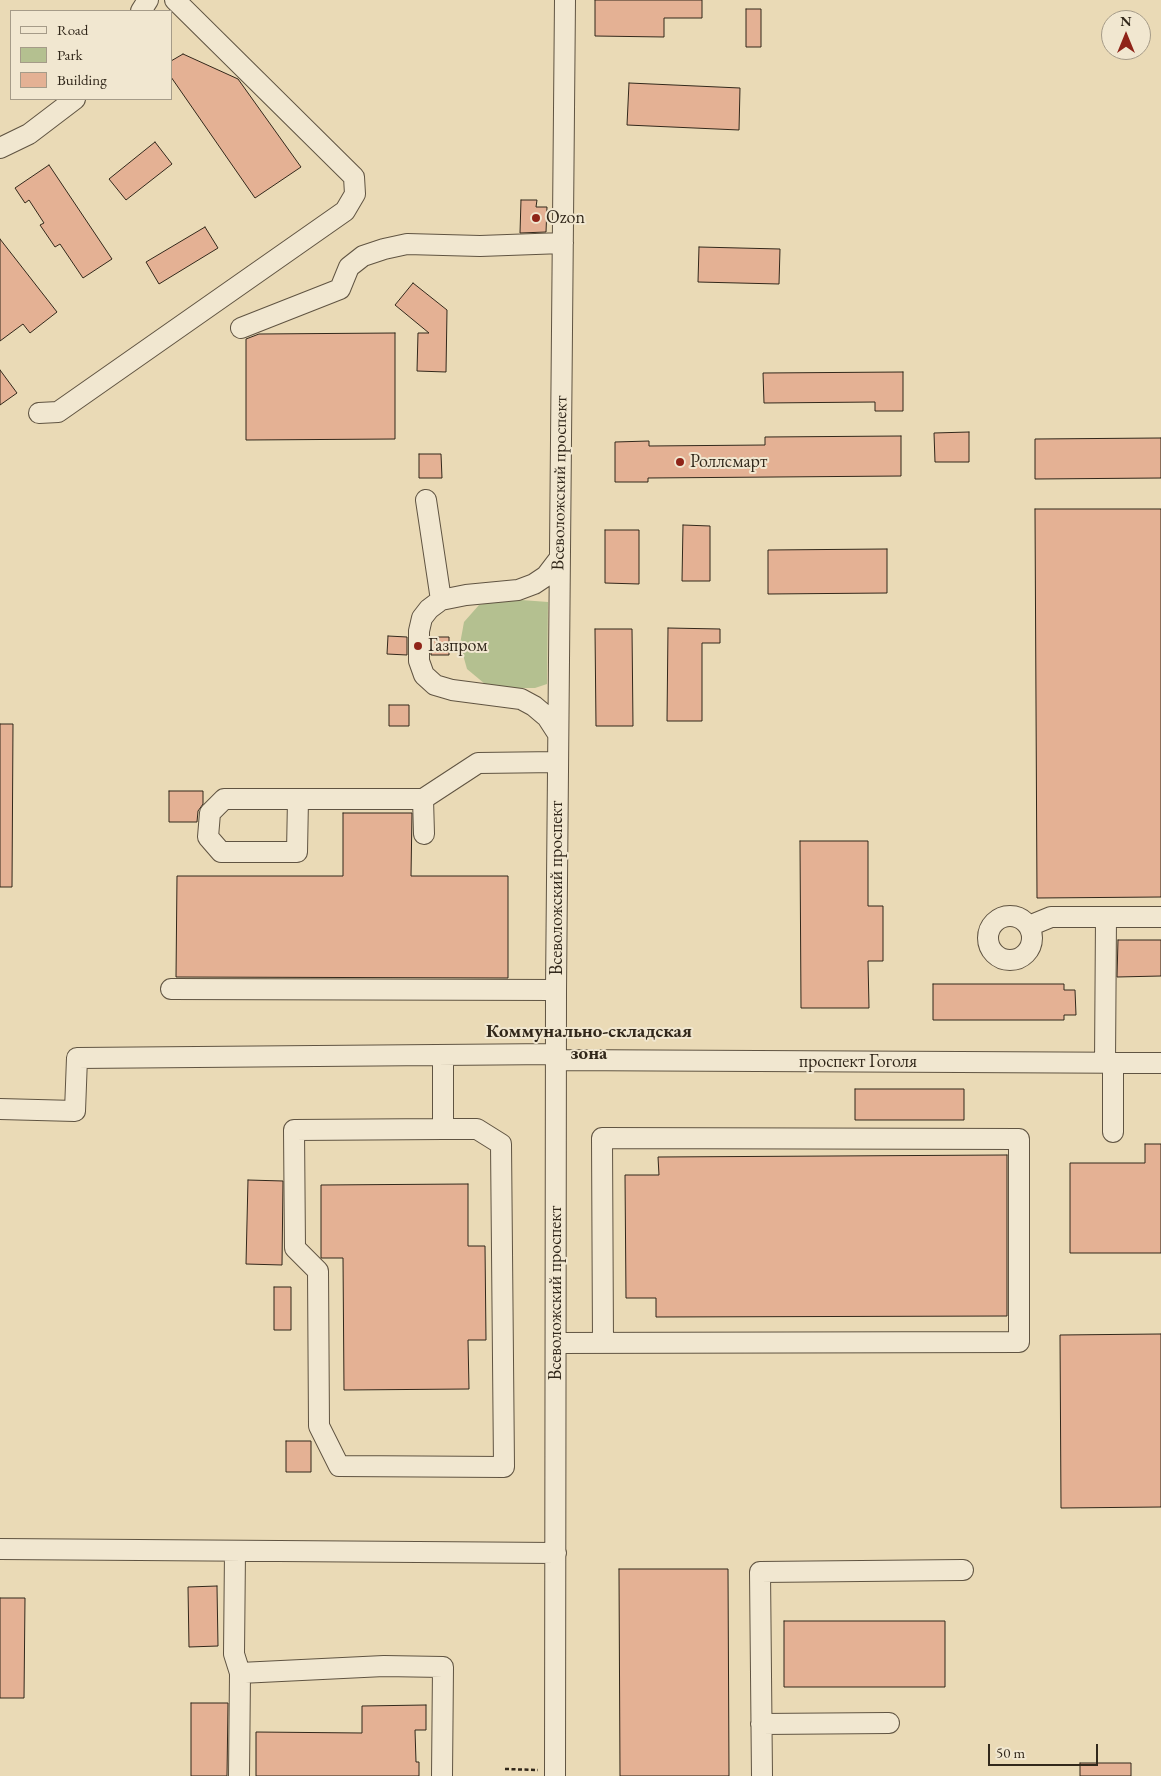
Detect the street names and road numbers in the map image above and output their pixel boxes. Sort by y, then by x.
street label: Всеволожский проспект [548,395,572,571]
street label: Всеволожский проспект [546,801,568,975]
street label: проспект Гоголя [799,1051,917,1073]
street label: Всеволожский проспект [545,1206,567,1380]

